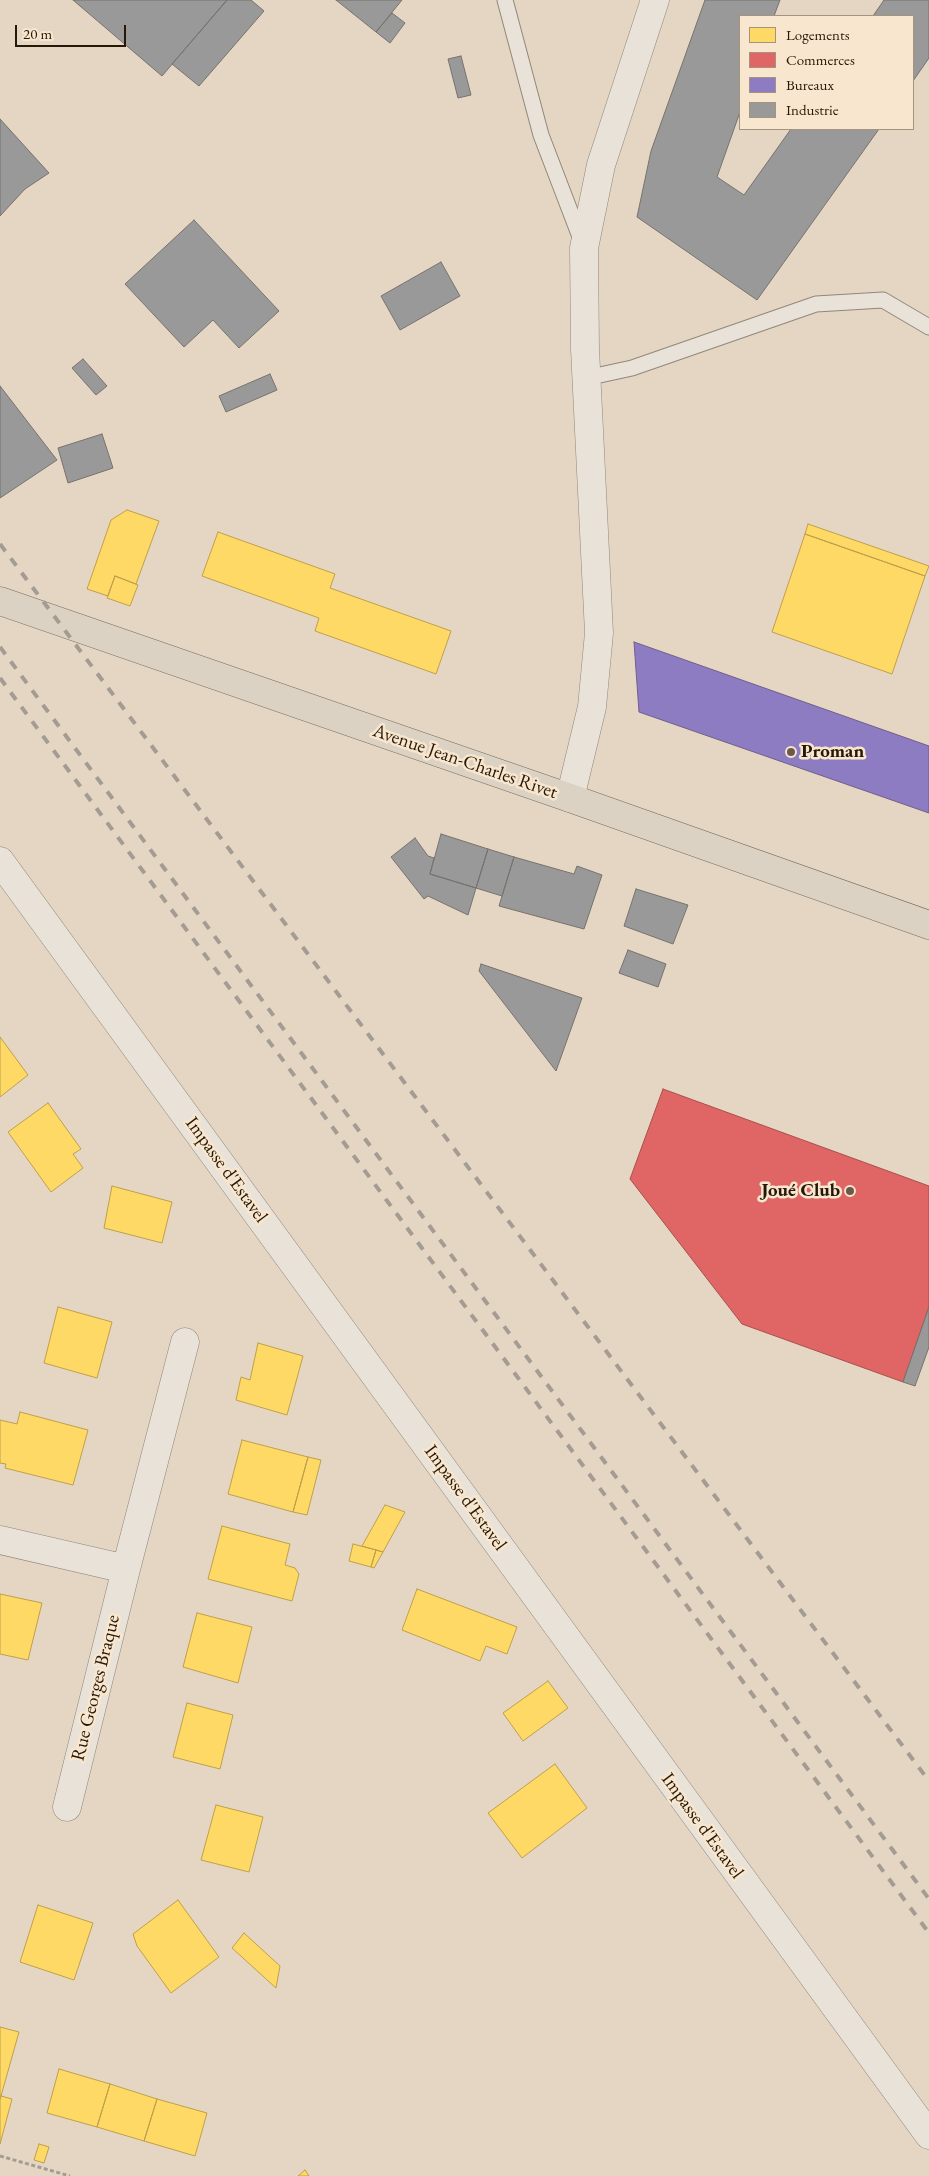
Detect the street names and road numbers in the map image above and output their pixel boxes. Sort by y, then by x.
street label: Avenue Jean-Charles Rivet [370,720,560,804]
street label: Impasse d'Estavel [180,1113,272,1227]
street label: Impasse d'Estavel [419,1441,511,1555]
street label: Rue Georges Braque [67,1613,125,1763]
street label: Impasse d'Estavel [656,1769,748,1883]

